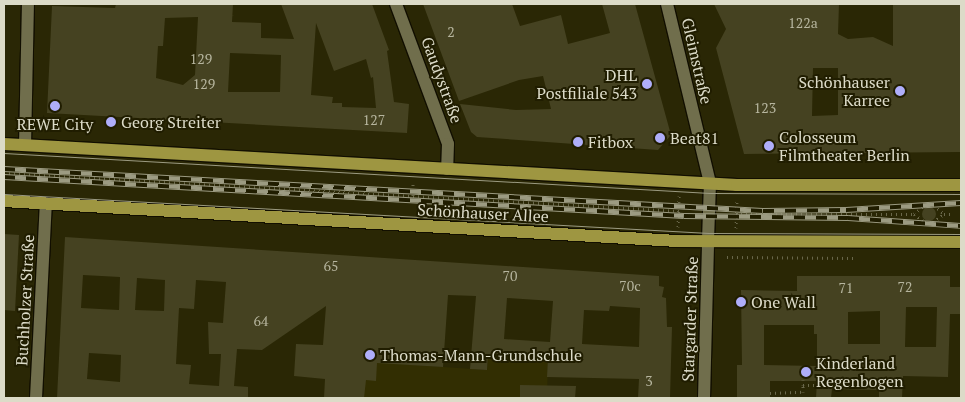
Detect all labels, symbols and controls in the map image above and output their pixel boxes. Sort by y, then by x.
house number: 122a [788,15,818,31]
street label: Gleimstraße [678,16,716,106]
house number: 2 [447,24,455,40]
street label: Gaudystraße [417,34,467,126]
house number: 129 [190,51,212,67]
place label: DHL Postfiliale 543 [537,65,637,103]
place label: Schönhauser Karree [798,72,890,110]
house number: 129 [193,76,215,92]
marker: DHL Postfiliale 543 [641,78,653,90]
marker: Schönhauser Karree [894,85,906,97]
marker: REWE City [49,100,61,112]
house number: 123 [754,100,776,116]
place label: Georg Streiter [121,112,221,132]
house number: 127 [363,112,385,128]
place label: REWE City [17,114,93,134]
marker: Georg Streiter [105,116,117,128]
place label: Colosseum Filmtheater Berlin [779,127,910,165]
place label: Beat81 [670,128,719,148]
place label: Fitbox [588,132,633,152]
marker: Beat81 [654,132,666,144]
marker: Fitbox [572,136,584,148]
marker: Colosseum Filmtheater Berlin [763,140,775,152]
street label: Schönhauser Allee [417,200,549,226]
street label: Buchholzer Straße [12,234,38,366]
street label: Stargarder Straße [678,256,702,382]
house number: 65 [324,258,338,274]
house number: 70 [503,268,517,284]
house number: 70c [619,278,641,294]
house number: 72 [898,279,912,295]
house number: 71 [839,280,853,296]
place label: One Wall [751,292,816,312]
marker: One Wall [735,296,747,308]
house number: 64 [254,313,268,329]
place label: Thomas-Mann-Grundschule [380,345,582,365]
marker: Thomas-Mann-Grundschule [364,349,376,361]
place label: Kinderland Regenbogen [816,353,903,391]
marker: Kinderland Regenbogen [800,366,812,378]
house number: 3 [645,373,653,389]

